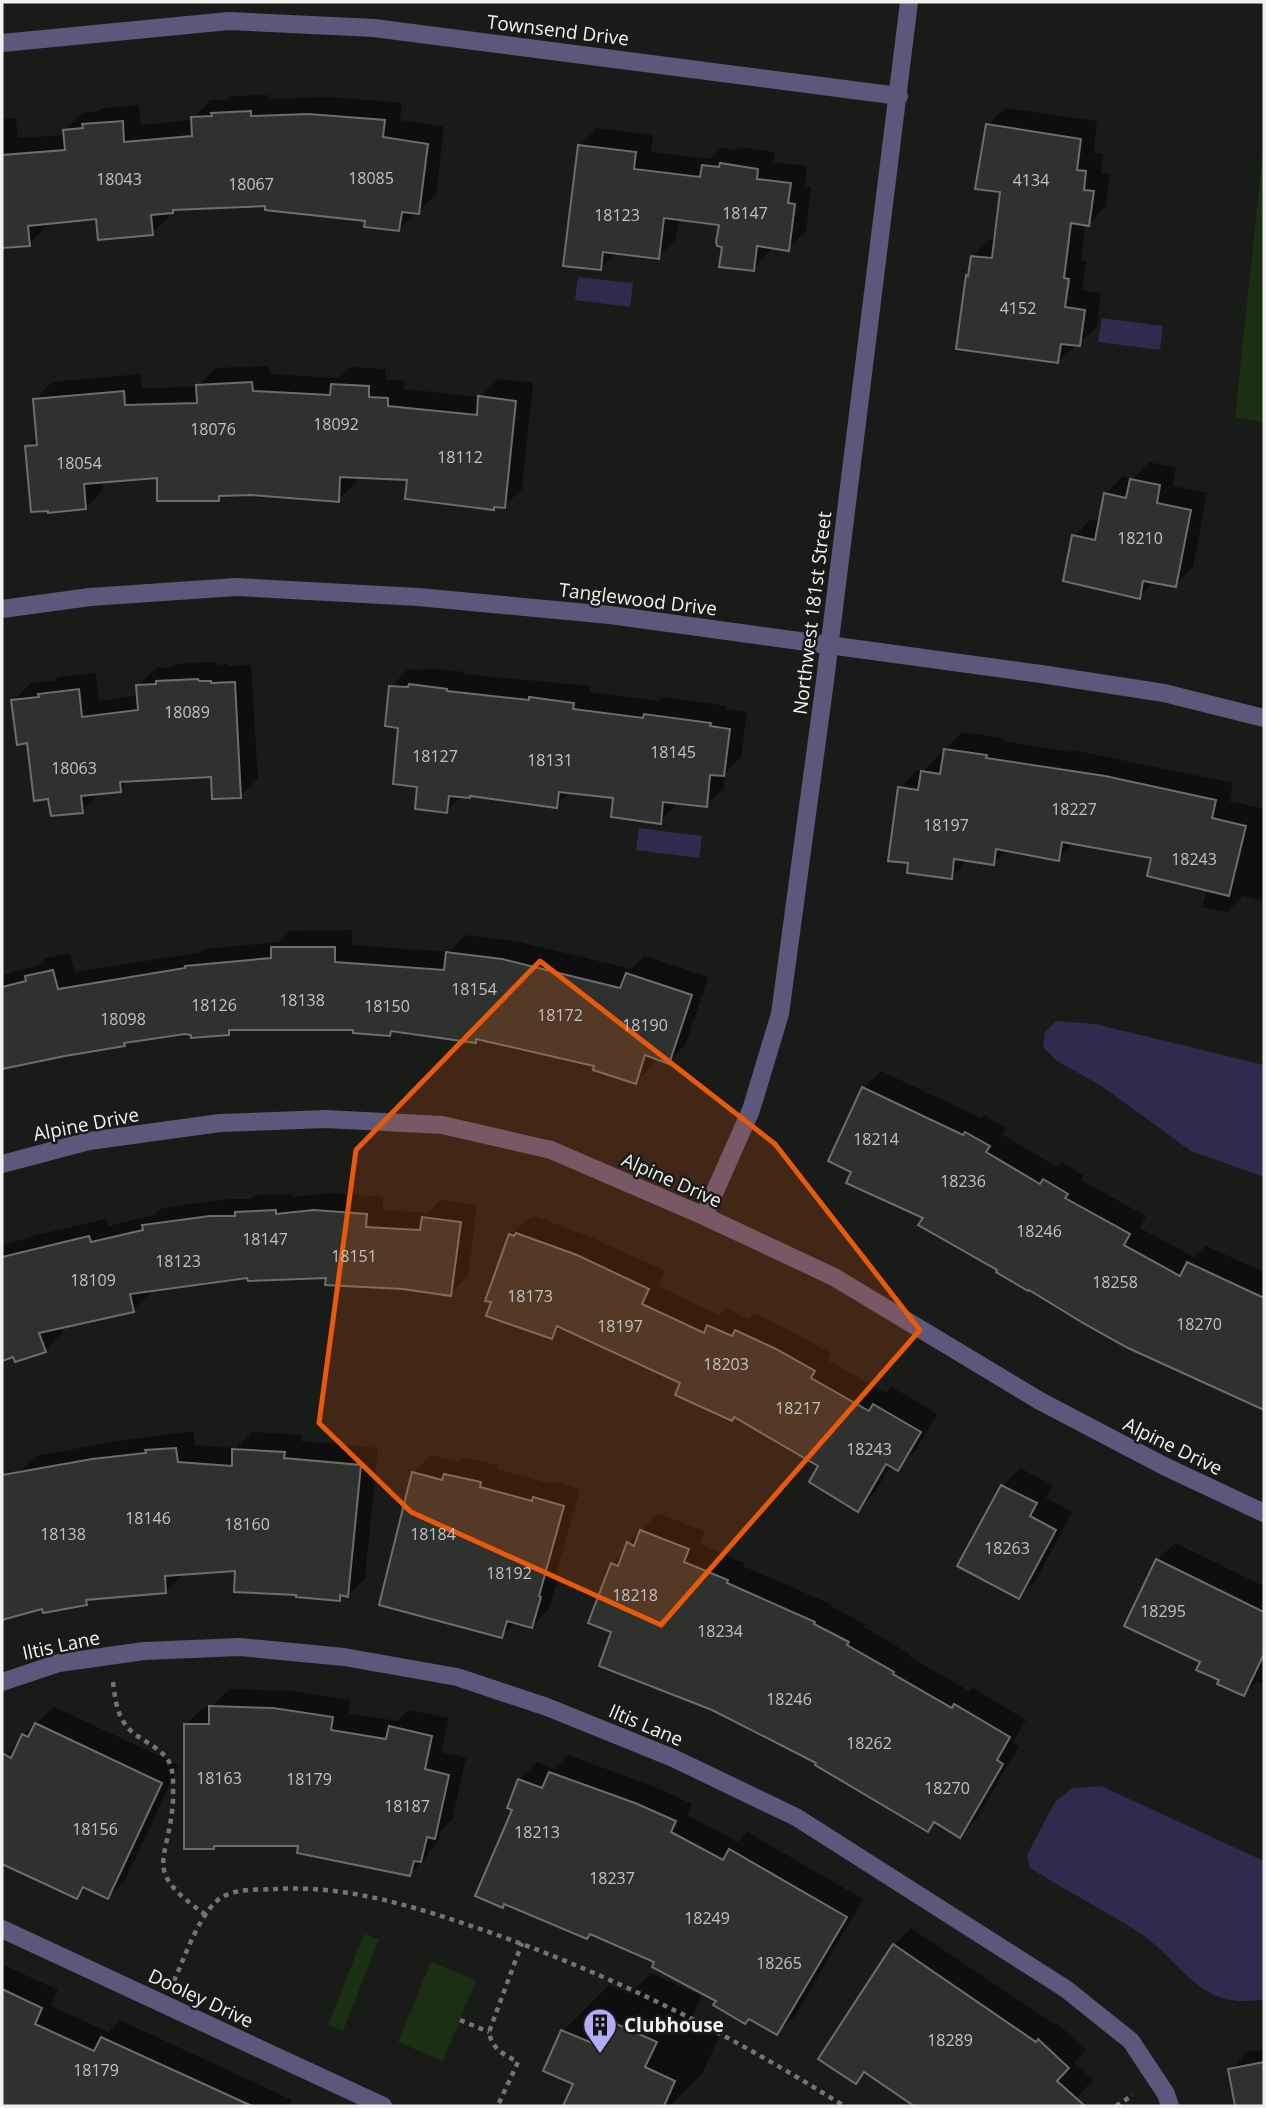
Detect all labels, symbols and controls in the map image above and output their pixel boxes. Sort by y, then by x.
street label: Townsend Drive [486,8,630,52]
house number: 18085 [348,167,394,189]
house number: 18043 [96,168,142,190]
house number: 4134 [1013,169,1049,191]
house number: 18067 [228,173,274,195]
house number: 18147 [722,202,768,224]
house number: 18123 [594,204,640,226]
house number: 4152 [1000,297,1036,319]
house number: 18092 [313,413,359,435]
house number: 18076 [190,418,236,440]
house number: 18112 [437,446,483,468]
house number: 18054 [56,452,102,474]
street label: Northwest 181st Street [787,510,837,716]
house number: 18210 [1117,527,1163,549]
street label: Tanglewood Drive [557,576,719,622]
house number: 18089 [164,701,210,723]
house number: 18145 [650,741,696,763]
house number: 18127 [412,745,458,767]
house number: 18131 [527,749,573,771]
house number: 18063 [51,757,97,779]
house number: 18227 [1051,798,1097,820]
house number: 18197 [923,814,969,836]
house number: 18243 [1171,848,1217,870]
house number: 18154 [451,978,497,1000]
house number: 18138 [279,989,325,1011]
house number: 18126 [191,994,237,1016]
house number: 18150 [364,995,410,1017]
house number: 18172 [537,1004,583,1026]
house number: 18098 [100,1008,146,1030]
house number: 18190 [622,1014,668,1036]
street label: Alpine Drive [31,1101,141,1147]
house number: 18214 [853,1128,899,1150]
street label: Alpine Drive [618,1146,726,1214]
house number: 18236 [940,1170,986,1192]
house number: 18246 [1016,1220,1062,1242]
house number: 18147 [242,1228,288,1250]
house number: 18151 [331,1245,377,1267]
house number: 18123 [155,1250,201,1272]
house number: 18109 [70,1269,116,1291]
house number: 18258 [1092,1271,1138,1293]
house number: 18173 [507,1285,553,1307]
house number: 18270 [1176,1313,1222,1335]
house number: 18197 [597,1315,643,1337]
house number: 18203 [703,1353,749,1375]
house number: 18217 [775,1397,821,1419]
street label: Alpine Drive [1119,1411,1227,1481]
house number: 18243 [846,1438,892,1460]
house number: 18146 [125,1507,171,1529]
house number: 18160 [224,1513,270,1535]
house number: 18138 [40,1523,86,1545]
house number: 18184 [410,1523,456,1545]
house number: 18263 [984,1537,1030,1559]
house number: 18192 [486,1562,532,1584]
house number: 18218 [612,1584,658,1606]
house number: 18295 [1140,1600,1186,1622]
house number: 18234 [697,1620,743,1642]
street label: Iltis Lane [20,1624,102,1666]
house number: 18246 [766,1688,812,1710]
street label: Iltis Lane [605,1698,687,1752]
house number: 18262 [846,1732,892,1754]
house number: 18163 [196,1767,242,1789]
house number: 18179 [286,1768,332,1790]
house number: 18270 [924,1777,970,1799]
house number: 18187 [384,1795,430,1817]
house number: 18156 [72,1818,118,1840]
house number: 18213 [514,1821,560,1843]
house number: 18237 [589,1867,635,1889]
house number: 18249 [684,1907,730,1929]
house number: 18265 [756,1952,802,1974]
street label: Dooley Drive [144,1962,258,2034]
building icon: Clubhouse [581,2006,619,2055]
place label: Clubhouse [624,2012,724,2038]
house number: 18289 [927,2029,973,2051]
house number: 18179 [73,2059,119,2081]

